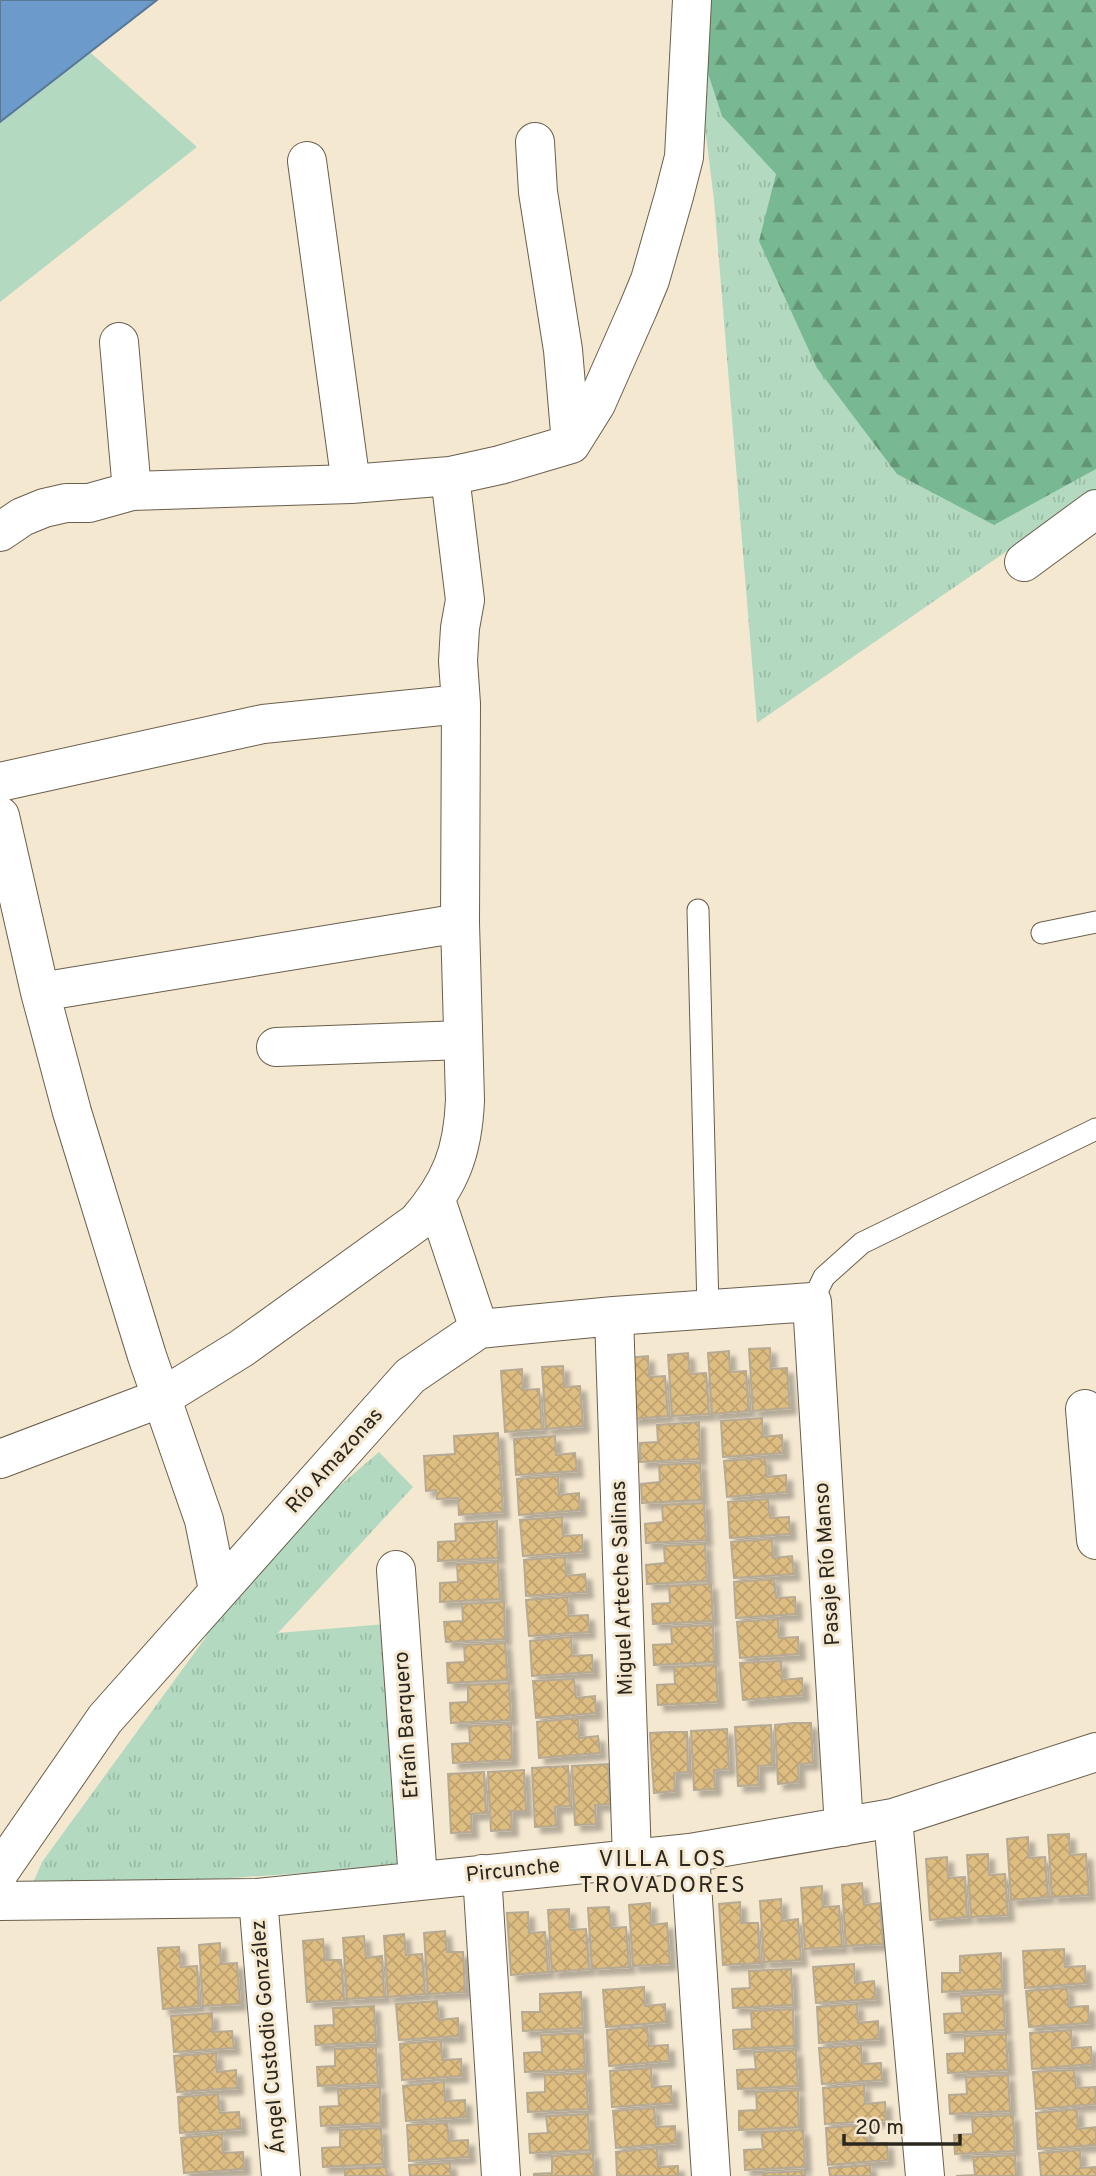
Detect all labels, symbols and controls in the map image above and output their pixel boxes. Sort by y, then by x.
street label: Río Amazonas [280,1402,390,1520]
street label: Miguel Arteche Salinas [606,1480,640,1696]
street label: Pasaje Río Manso [809,1482,847,1646]
street label: Efraín Barquero [388,1650,426,1800]
district label: VILLA LOS TROVADORES [579,1846,747,1901]
street label: Pircunche [465,1853,561,1889]
street label: Ángel Custodio González [244,1919,293,2155]
scale bar [844,2102,960,2146]
text: 20 m [855,2115,904,2142]

